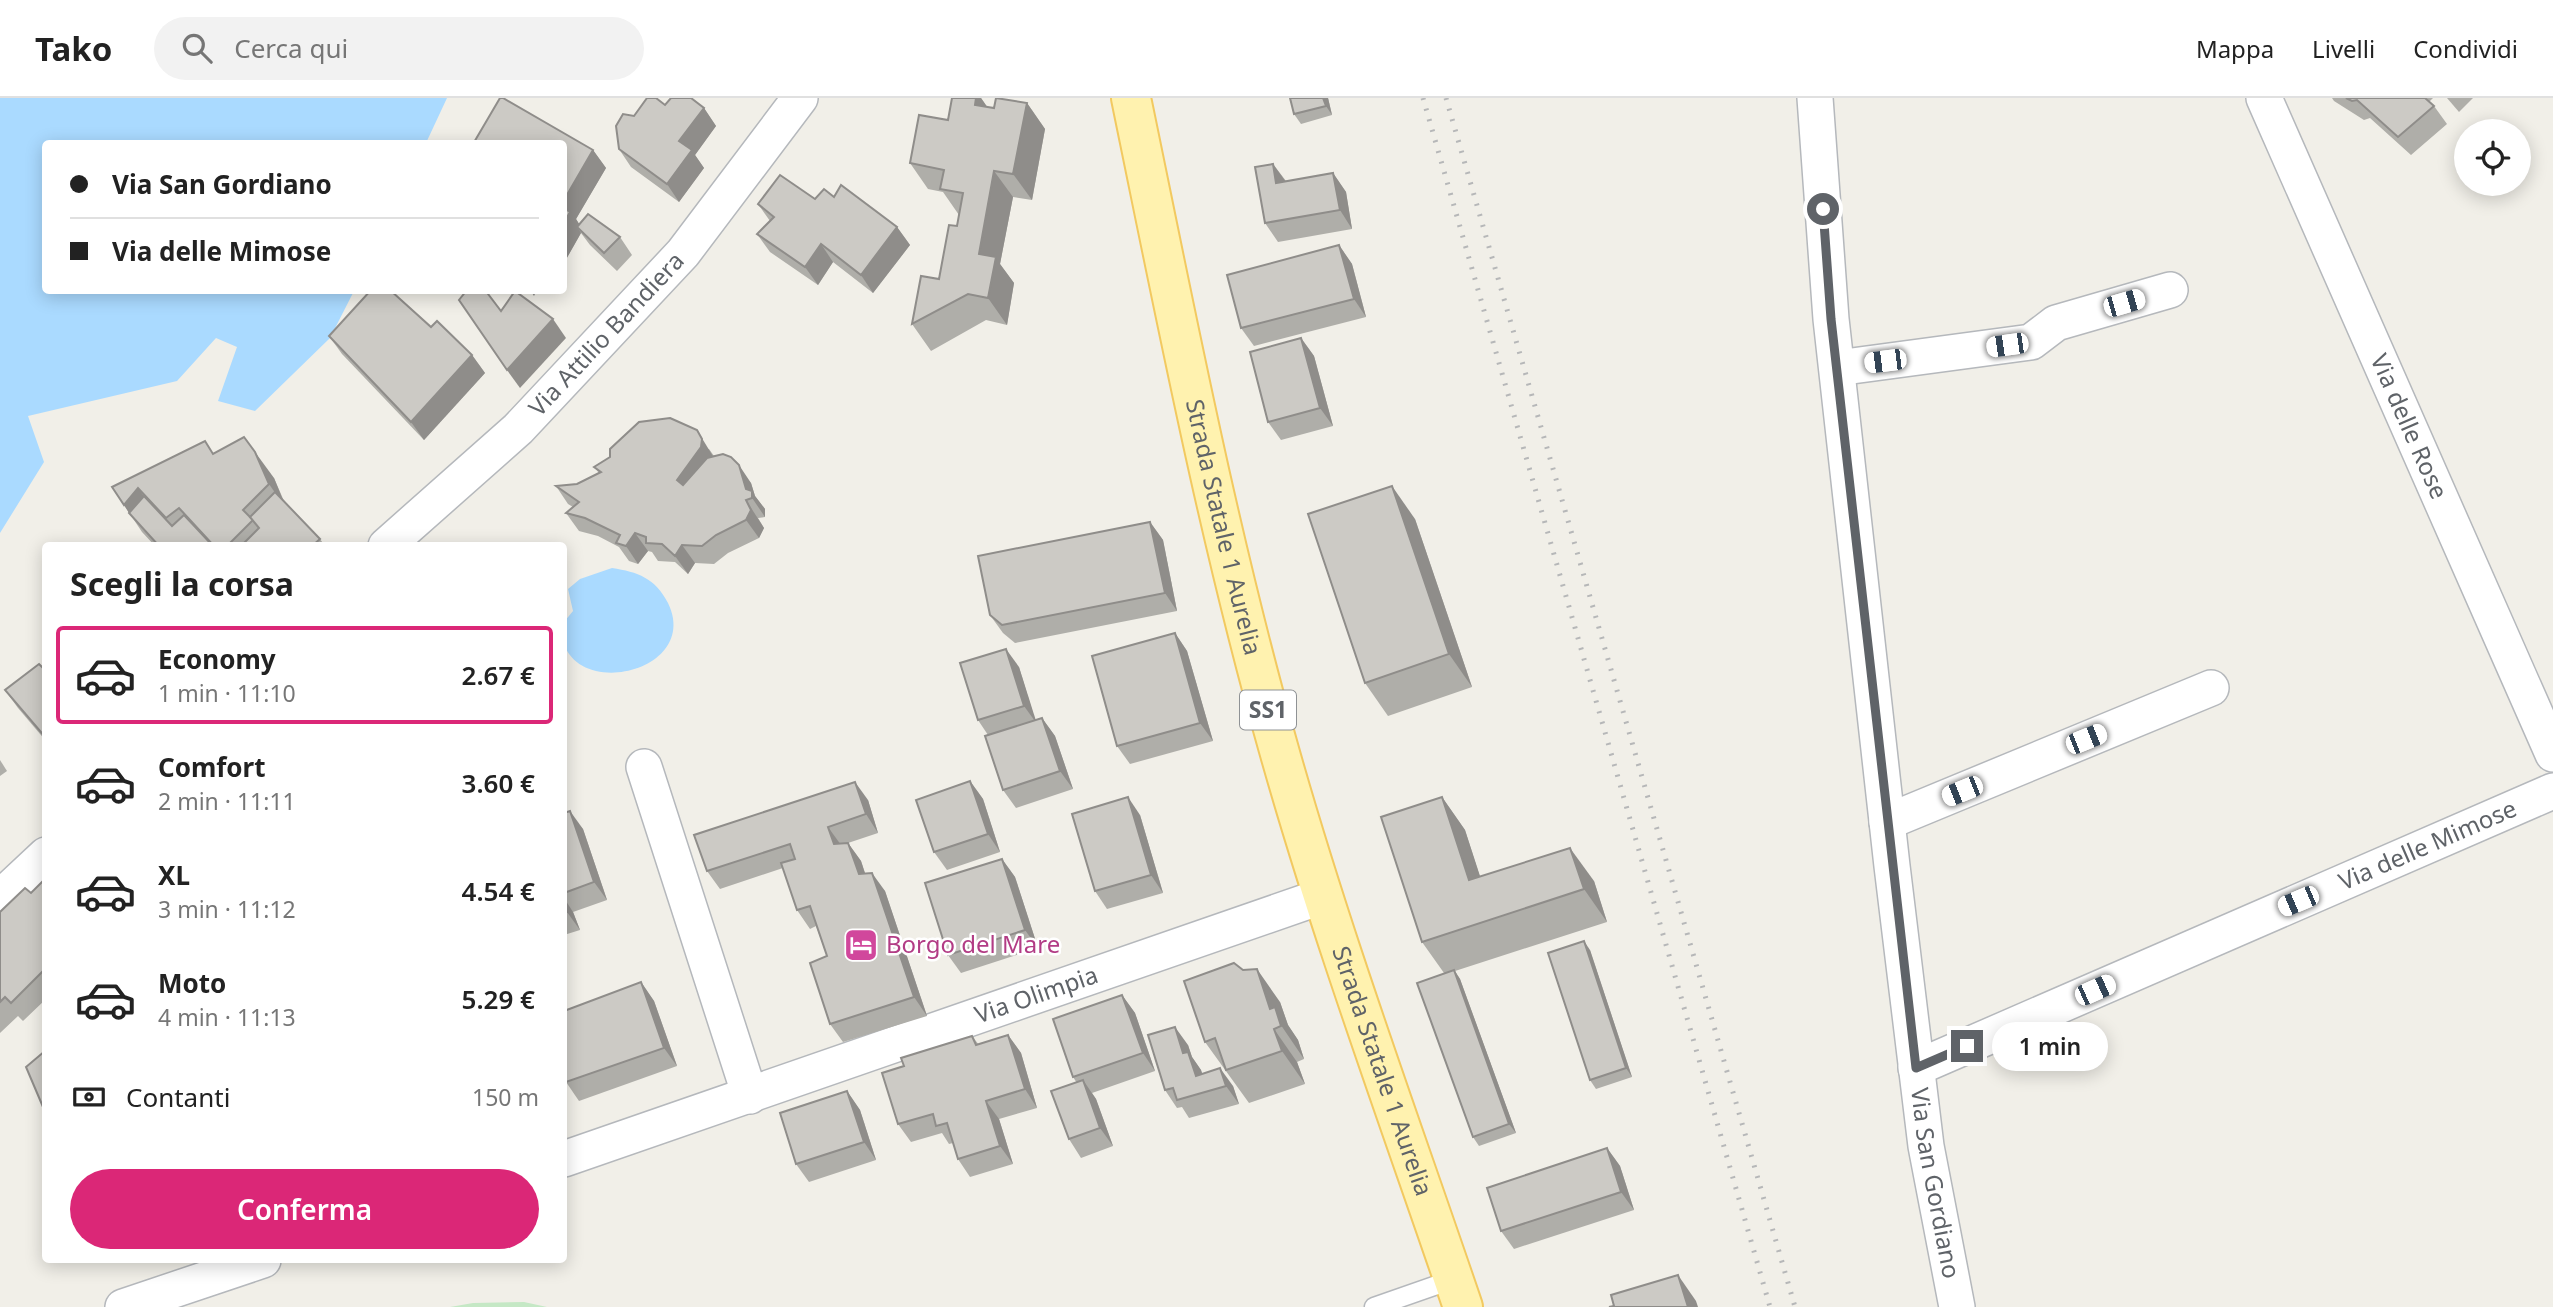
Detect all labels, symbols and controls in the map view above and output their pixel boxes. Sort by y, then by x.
search box [154,17,644,80]
text: Tako [35,26,112,71]
icon: search [178,29,216,67]
text: Cerca qui [234,30,348,66]
text: Mappa [2196,32,2274,65]
text: Livelli [2312,32,2375,65]
text: Condividi [2413,32,2518,65]
map controls [2454,119,2531,196]
button: locate [2454,119,2531,196]
text: Via San Gordiano [112,166,332,202]
route start [1807,193,1839,225]
text: Via delle Mimose [112,233,331,269]
street label: Via Attilio Bandiera [520,244,691,423]
car [2101,287,2148,319]
car [1985,332,2030,358]
car [1863,348,1908,374]
street label: Via delle Rose [2364,348,2457,504]
street label: Strada Statale 1 Aurelia [1179,396,1271,658]
text: Scegli la corsa [70,562,294,605]
text: Economy [158,641,276,677]
icon: car [74,644,137,707]
text: 2.67 € [462,657,535,693]
text: 1 min · 11:10 [158,677,296,709]
road number: SS1 [1240,690,1296,730]
car [2063,721,2110,757]
text: Comfort [158,749,266,785]
icon: car [74,752,137,815]
text: 3.60 € [462,765,535,801]
car [1939,773,1986,809]
text: 2 min · 11:11 [158,785,296,817]
street label: Via delle Mimose [2333,791,2521,897]
text: XL [158,857,190,893]
icon: car [74,860,137,923]
text: 4.54 € [462,873,535,909]
car [2275,883,2322,919]
text: 3 min · 11:12 [158,893,296,925]
hotel icon: Borgo del Mare [842,926,880,964]
place label: Borgo del Mare [886,927,1060,960]
street label: Strada Statale 1 Aurelia [1325,942,1441,1200]
street label: Via Olimpia [970,957,1102,1030]
text: Moto [158,965,226,1001]
icon: car [74,968,137,1031]
car [2072,972,2119,1008]
text: 5.29 € [462,981,535,1017]
text: 4 min · 11:13 [158,1001,296,1033]
callout: 1 min [1992,1021,2107,1070]
route end [1951,1030,1983,1062]
text: 1 min [2019,1030,2081,1062]
icon: cash [70,1078,108,1116]
text: Contanti [126,1079,230,1115]
text: 150 m [472,1081,539,1113]
street label: Via San Gordiano [1904,1086,1969,1281]
button: Conferma [70,1169,539,1249]

